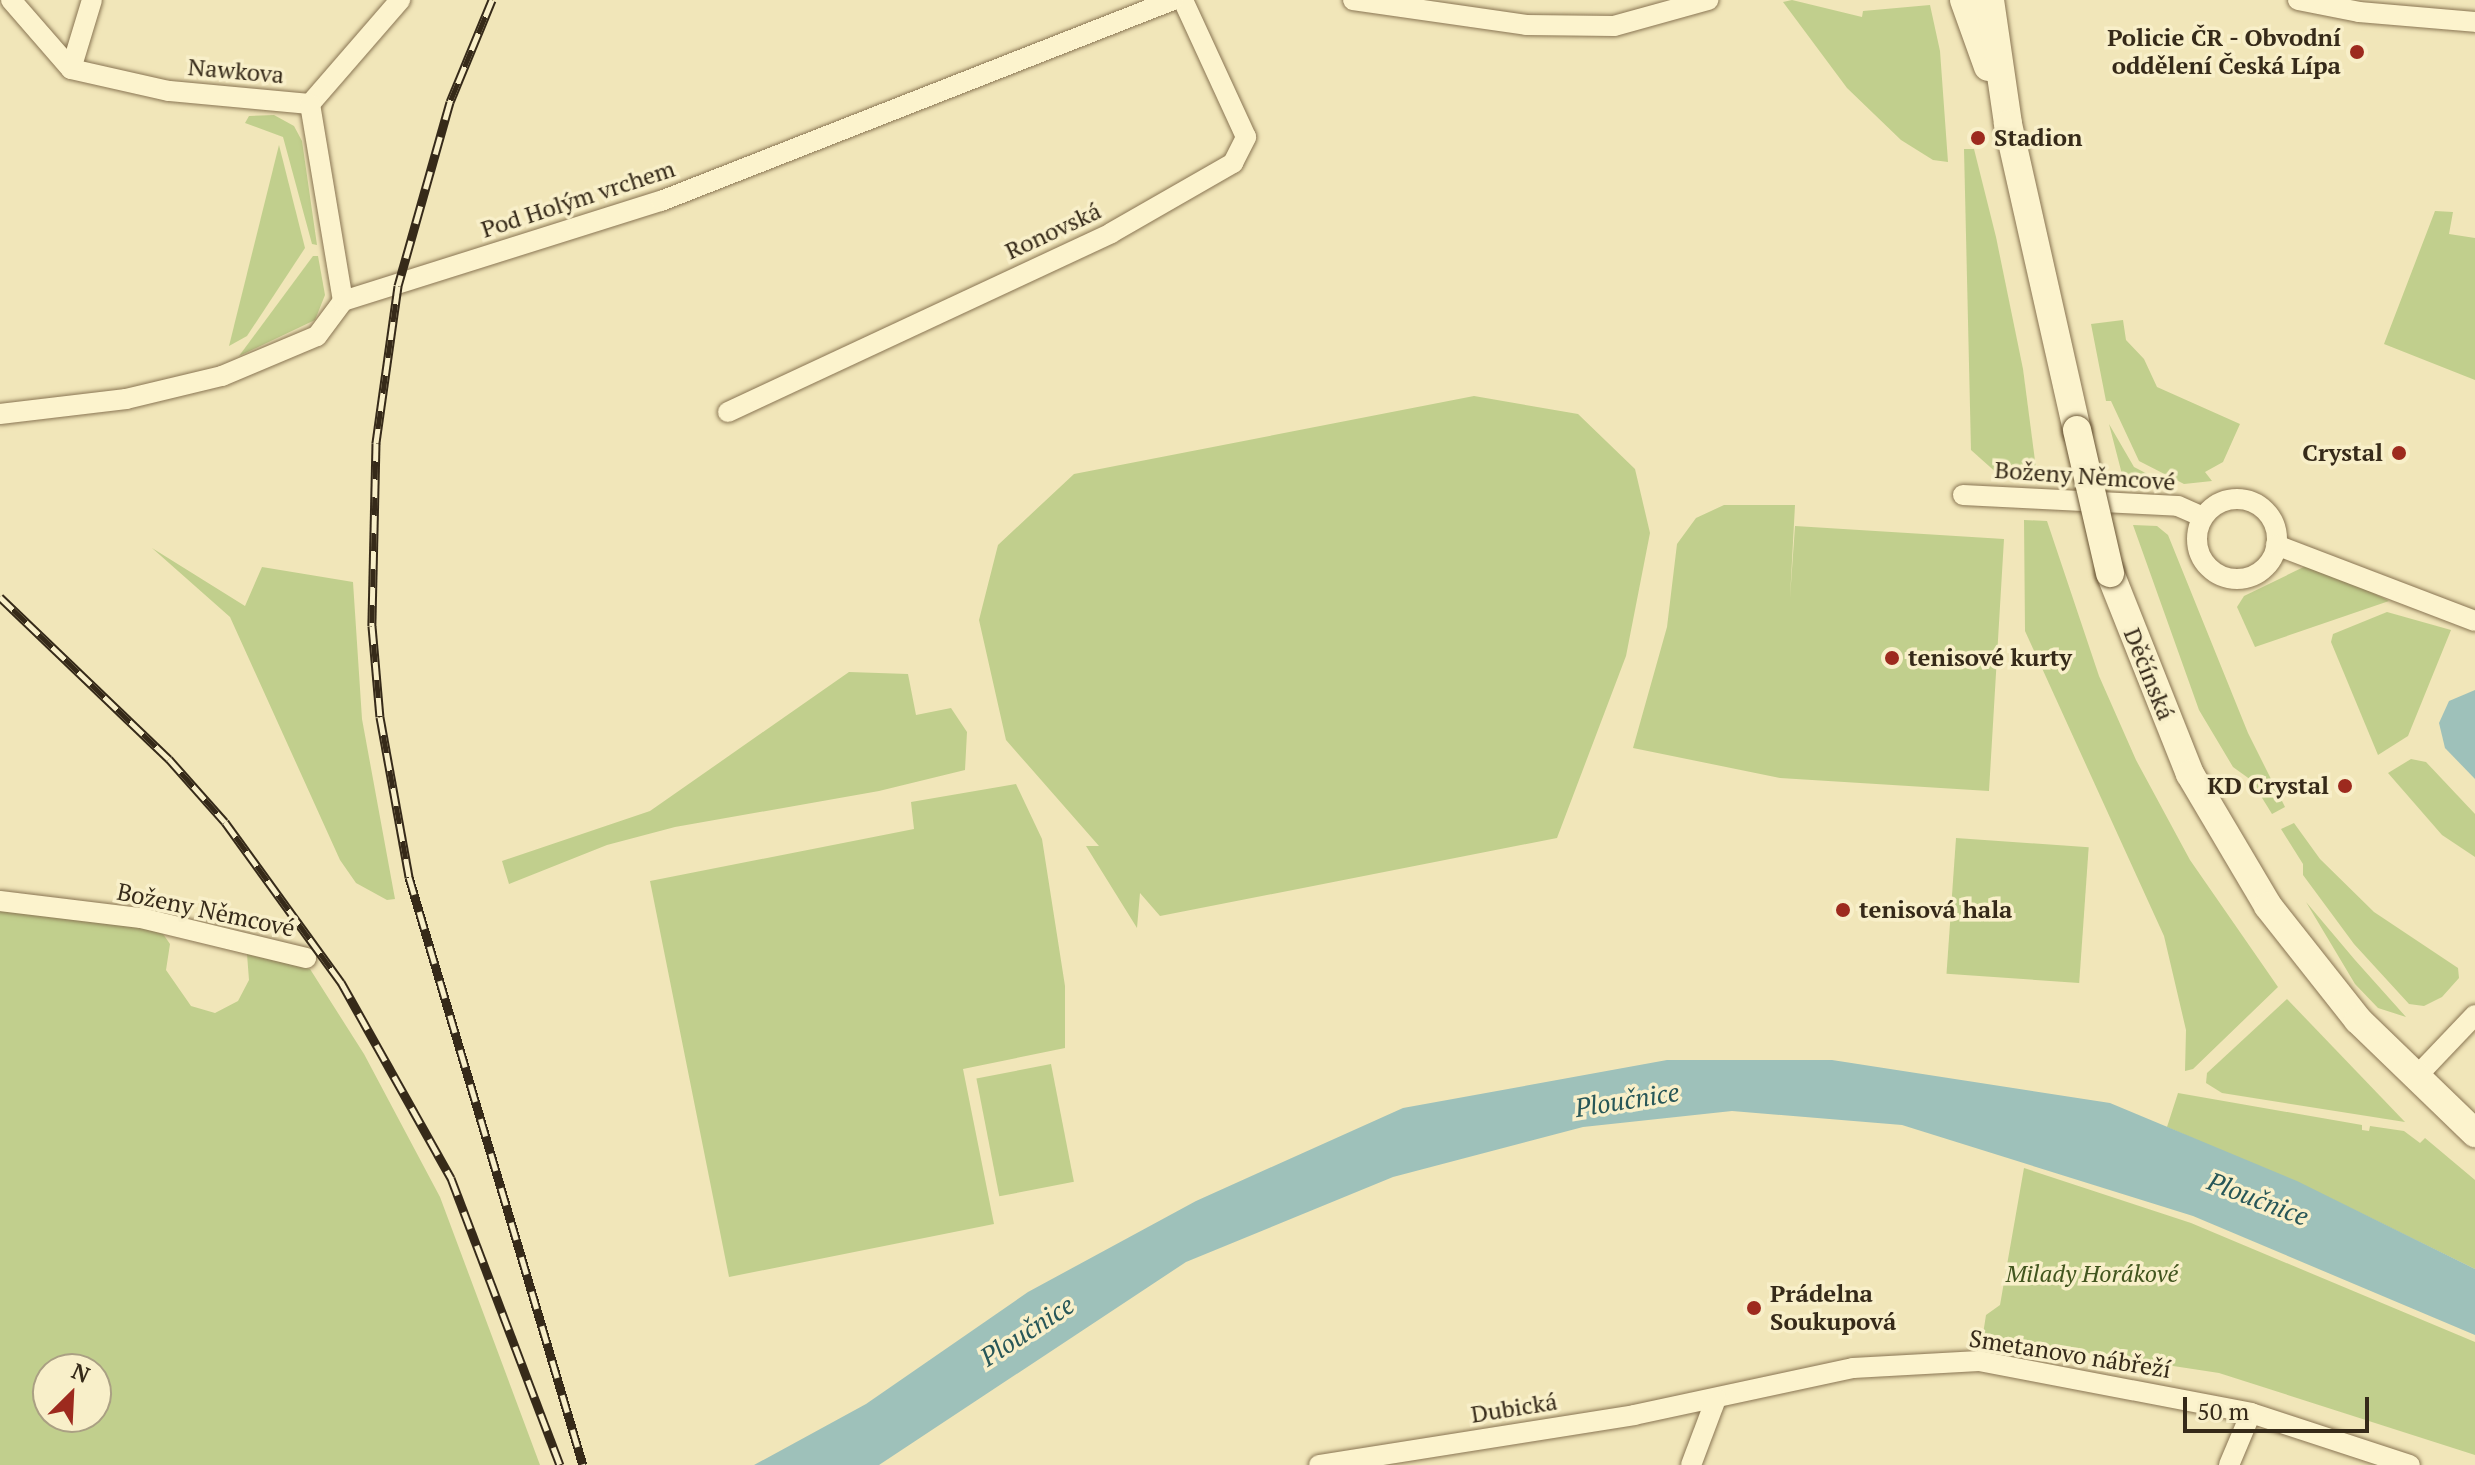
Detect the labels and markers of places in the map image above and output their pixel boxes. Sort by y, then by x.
place label: Policie ČR - Obvodní oddělení Česká Lípa [2105,24,2341,80]
marker: Policie ČR - Obvodní oddělení Česká Lípa [2348,43,2366,61]
place label: Stadion [1994,124,2082,152]
marker: Stadion [1969,129,1987,147]
place label: Crystal [2302,439,2383,467]
marker: Crystal [2390,444,2408,462]
place label: tenisové kurty [1908,644,2072,672]
marker: tenisové kurty [1883,649,1901,667]
place label: KD Crystal [2207,772,2329,800]
marker: KD Crystal [2336,777,2354,795]
place label: tenisová hala [1859,896,2012,924]
marker: tenisová hala [1834,901,1852,919]
place label: Prádelna Soukupová [1770,1280,1896,1336]
marker: Prádelna Soukupová [1745,1299,1763,1317]

